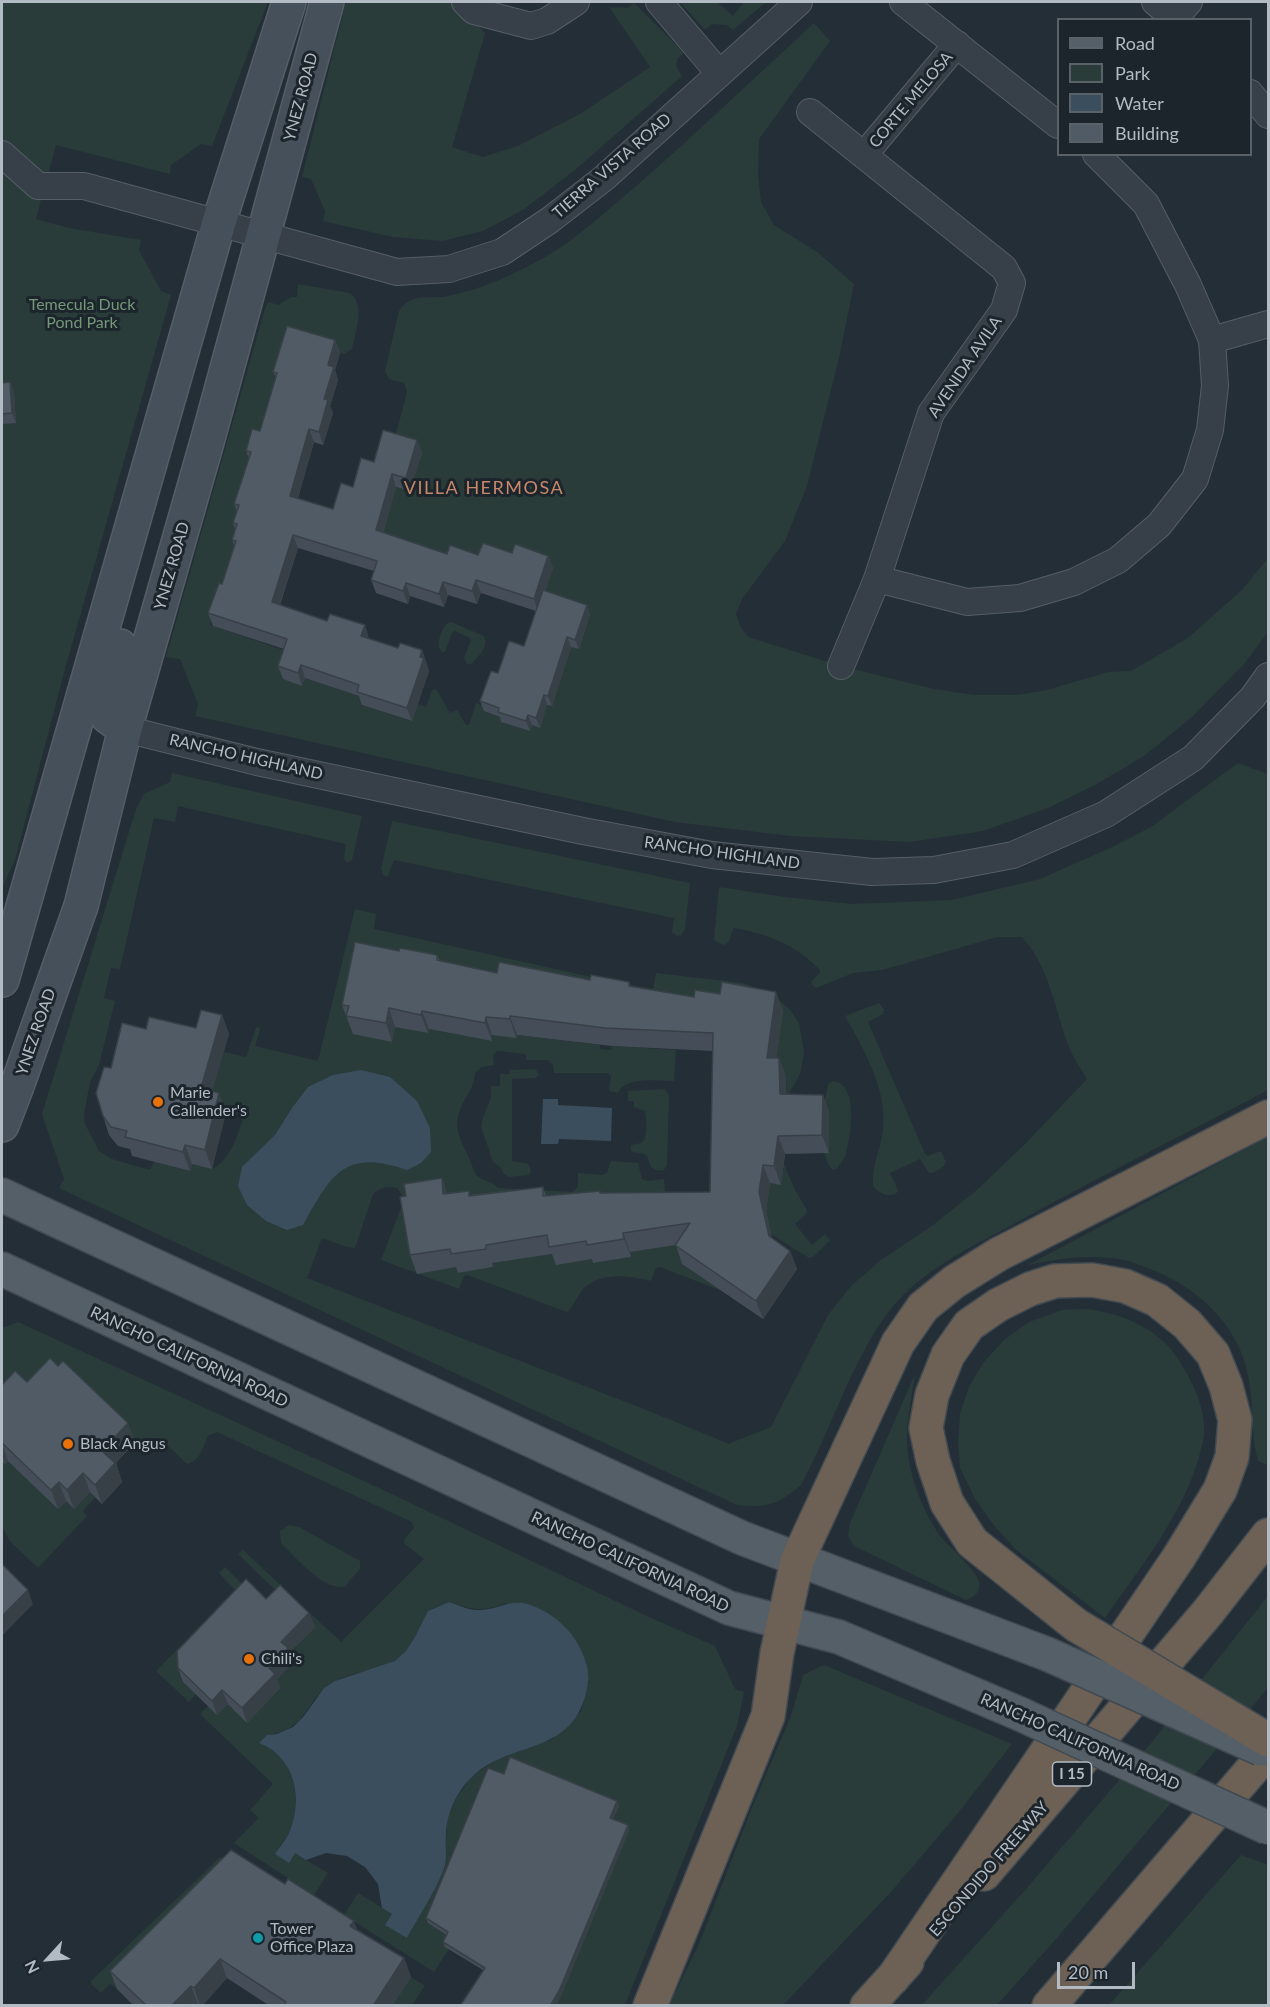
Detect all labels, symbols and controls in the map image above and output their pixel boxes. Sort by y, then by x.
legend [1057,18,1252,156]
text: Road [1115,32,1155,54]
street label: CORTE MELOSA [865,48,957,152]
street label: YNEZ ROAD [280,51,322,143]
text: Park [1115,62,1150,84]
text: Water [1115,92,1164,114]
street label: TIERRA VISTA ROAD [549,109,675,223]
text: Building [1115,122,1179,144]
park label: Temecula Duck Pond Park [29,295,135,333]
street label: AVENIDA AVILA [924,313,1006,421]
district label: VILLA HERMOSA [404,477,564,499]
street label: YNEZ ROAD [150,520,194,612]
street label: RANCHO HIGHLAND [167,730,325,784]
street label: RANCHO HIGHLAND [643,833,801,873]
street label: YNEZ ROAD [12,986,60,1078]
place label: Marie Callender's [170,1083,247,1121]
marker: Marie Callender's [151,1095,165,1109]
street label: RANCHO CALIFORNIA ROAD [87,1303,291,1411]
place label: Black Angus [80,1434,166,1454]
marker: Black Angus [61,1437,75,1451]
street label: RANCHO CALIFORNIA ROAD [528,1508,732,1616]
place label: Chili's [261,1649,302,1669]
marker: Chili's [242,1652,256,1666]
street label: RANCHO CALIFORNIA ROAD [977,1689,1183,1795]
road number: I 15 [1052,1762,1092,1786]
street label: ESCONDIDO FREEWAY [925,1798,1053,1940]
place label: Tower Office Plaza [270,1919,353,1957]
north arrow [18,1929,78,1989]
marker: Tower Office Plaza [251,1931,265,1945]
scale bar [1060,1950,1138,1988]
text: N [20,1957,43,1977]
text: 20 m [1068,1961,1108,1983]

